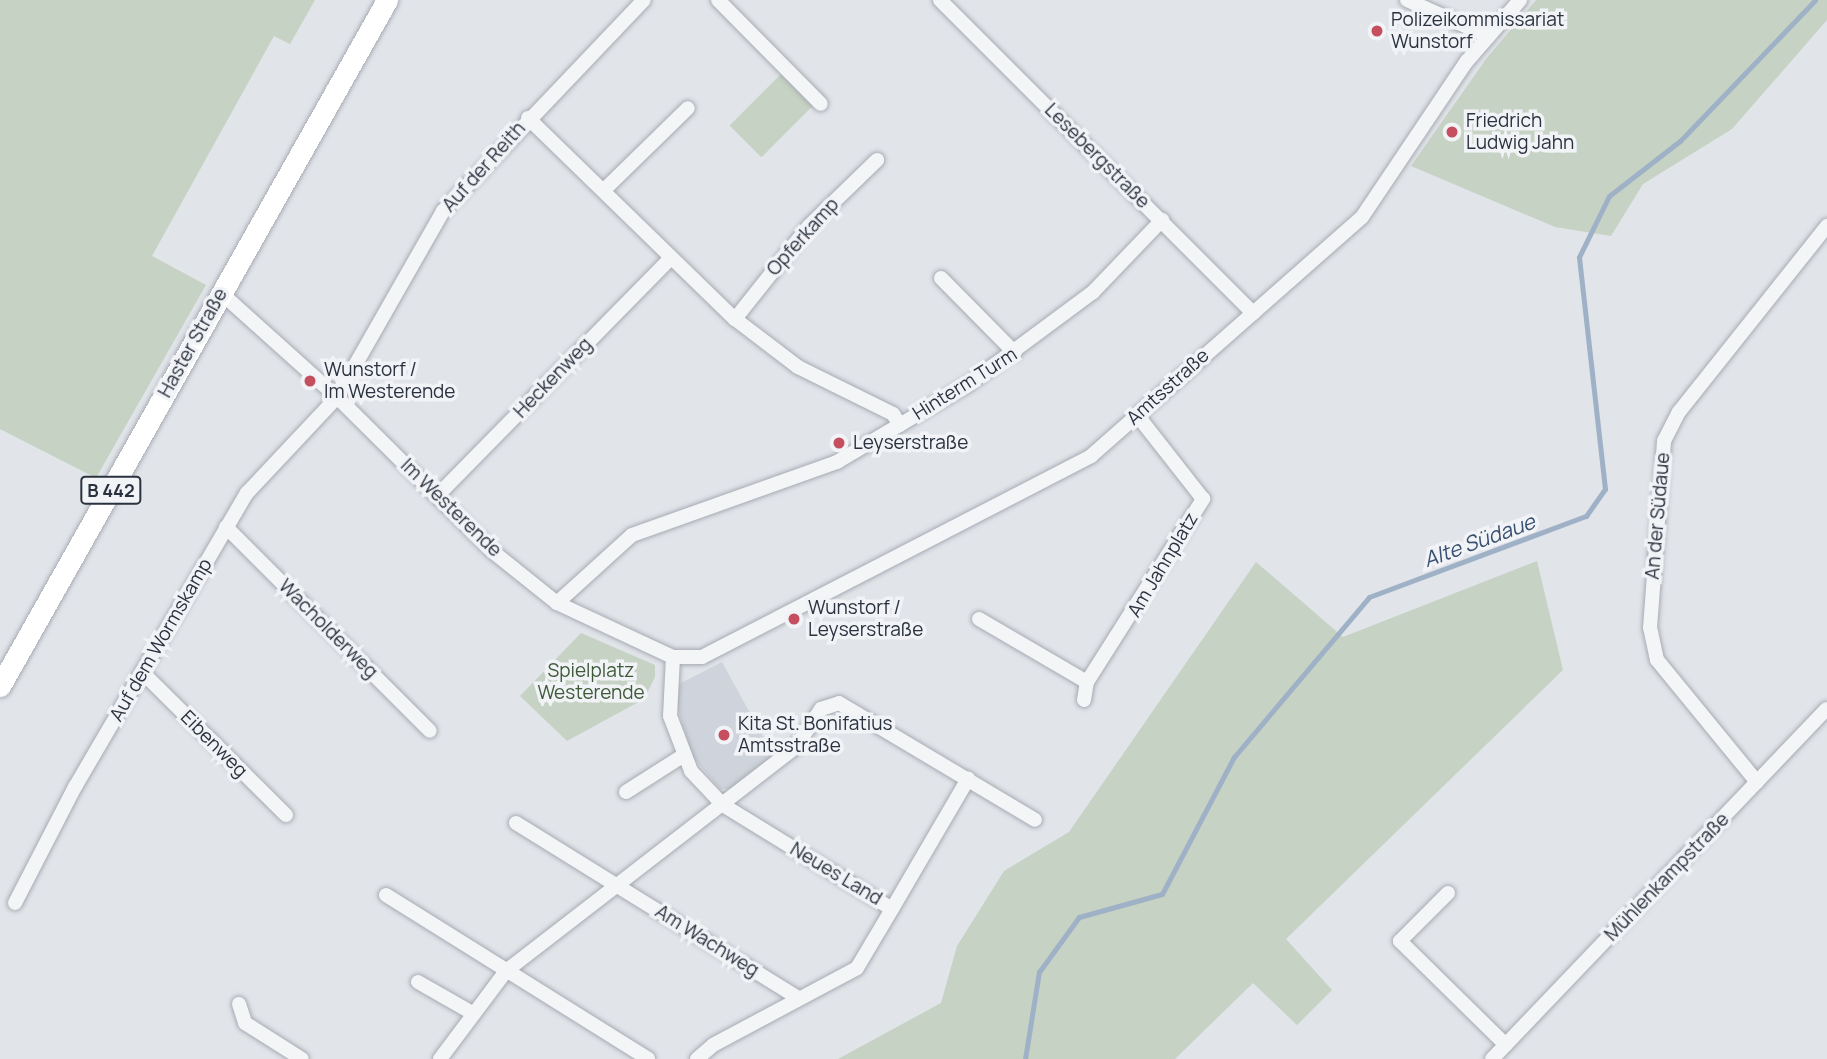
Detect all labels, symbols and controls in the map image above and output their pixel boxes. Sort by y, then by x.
place label: Polizeikommissariat Wunstorf [1391,9,1564,53]
marker: Polizeikommissariat Wunstorf [1369,23,1385,39]
street label: Lesebergstraße [1040,99,1154,213]
place label: Friedrich Ludwig Jahn [1466,110,1574,154]
street label: Auf der Reith [438,117,530,217]
marker: Friedrich Ludwig Jahn [1444,124,1460,140]
street label: Opferkamp [762,193,844,281]
street label: Haster Straße [154,284,232,402]
street label: Heckenweg [509,333,597,423]
street label: Hinterm Turm [909,343,1021,425]
street label: Amtsstraße [1122,344,1214,430]
place label: Wunstorf / Im Westerende [324,359,455,403]
marker: Wunstorf / Im Westerende [302,373,318,389]
place label: Leyserstraße [853,432,968,454]
marker: Leyserstraße [831,435,847,451]
street label: An der Südaue [1641,452,1675,580]
street label: Im Westerende [396,454,506,562]
road number: B 442 [80,476,142,504]
water label: Alte Südaue [1420,508,1538,572]
street label: Am Jahnplatz [1123,509,1203,621]
street label: Auf dem Wormskamp [105,555,217,725]
street label: Wacholderweg [274,575,382,683]
place label: Wunstorf / Leyserstraße [808,597,923,641]
marker: Wunstorf / Leyserstraße [786,611,802,627]
park label: Spielplatz Westerende [537,660,645,704]
street label: Eibenweg [176,706,252,782]
place label: Kita St. Bonifatius Amtsstraße [738,713,893,757]
marker: Kita St. Bonifatius Amtsstraße [716,727,732,743]
street label: Mühlenkampstraße [1600,808,1734,946]
street label: Neues Land [786,838,886,910]
street label: Am Wachweg [651,900,763,982]

